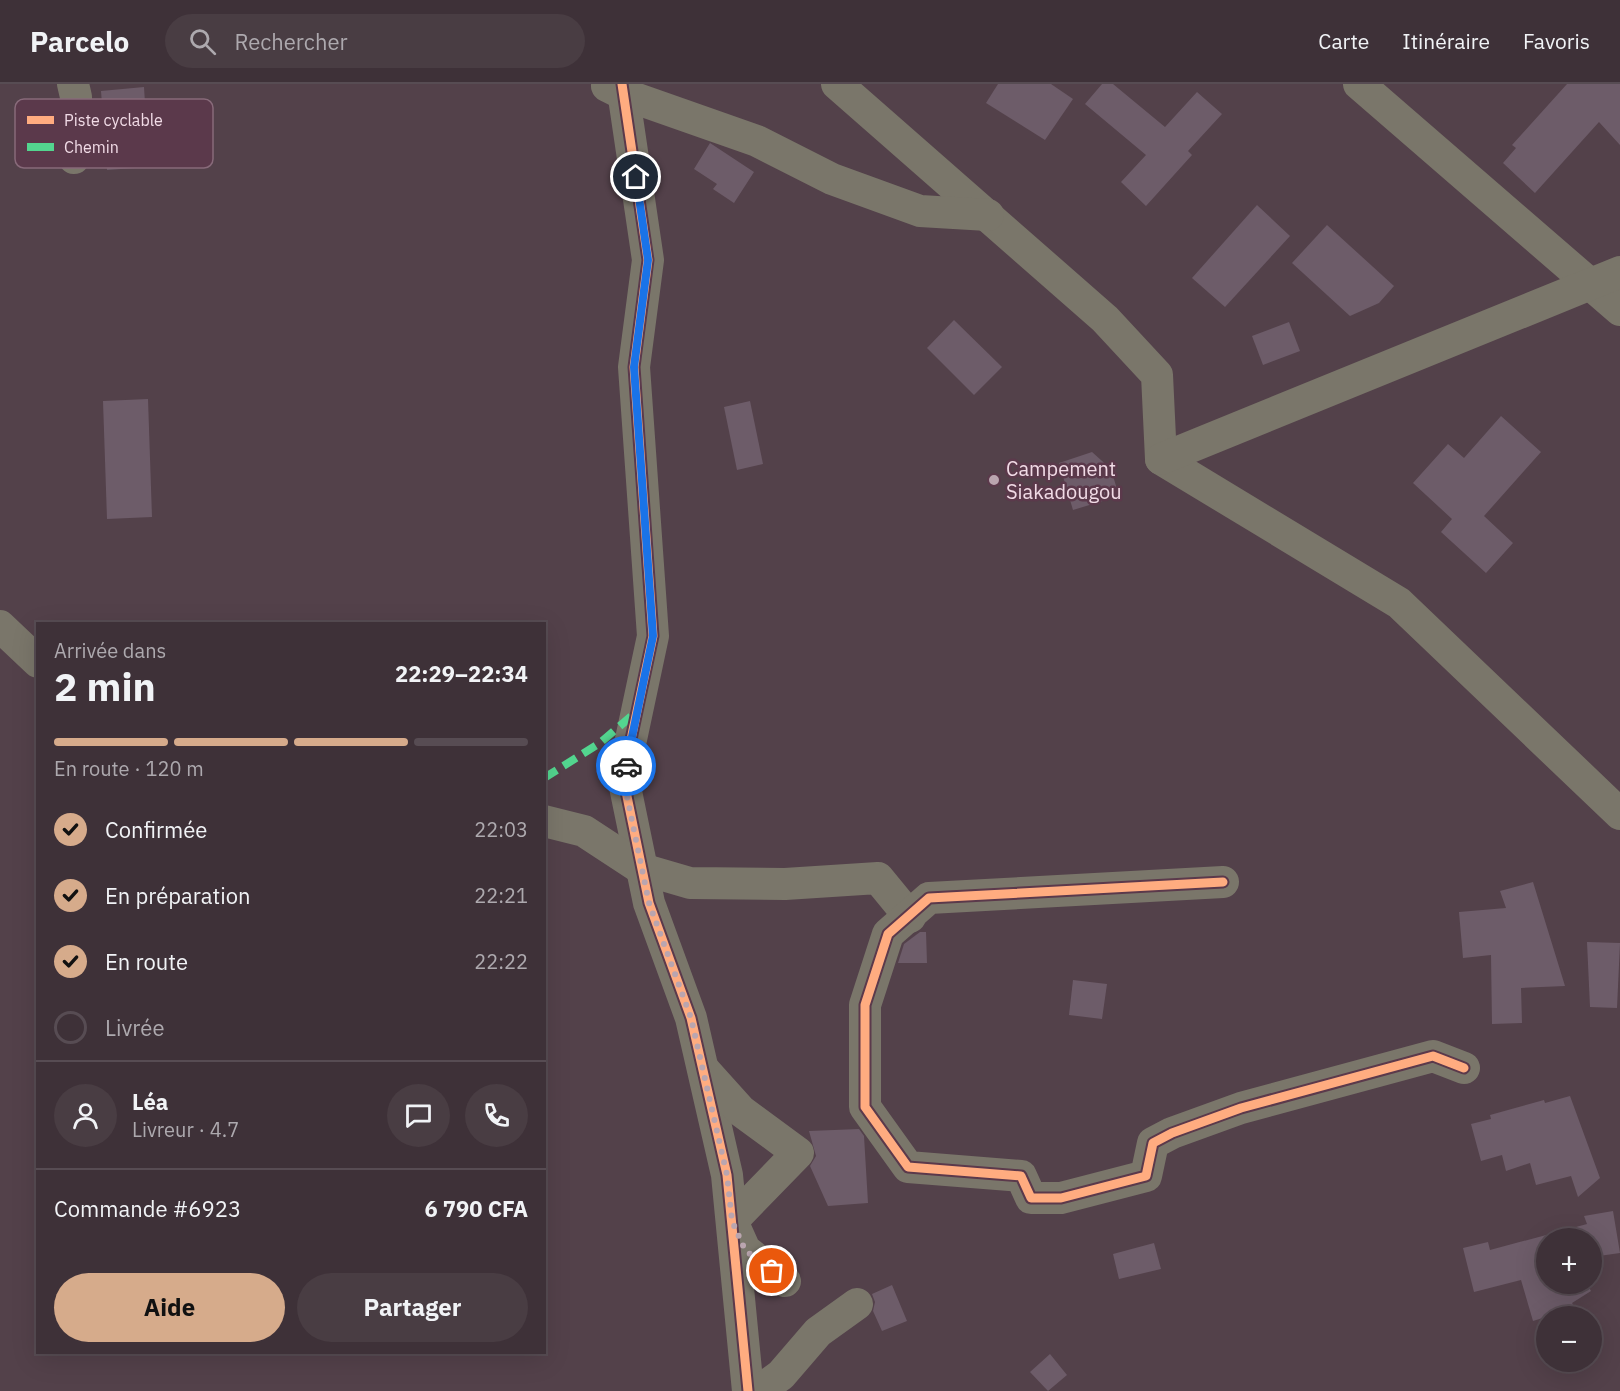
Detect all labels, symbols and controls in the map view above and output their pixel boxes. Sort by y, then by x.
search box [165,14,585,68]
text: Parcelo [30,23,129,60]
icon: search [186,25,219,58]
text: Rechercher [234,27,348,56]
text: Carte [1318,27,1369,55]
text: Itinéraire [1402,27,1490,55]
text: Favoris [1523,27,1590,55]
legend [15,99,213,168]
text: Piste cyclable [64,110,163,130]
text: Chemin [64,137,119,157]
pin [610,151,661,202]
icon: home [619,160,652,193]
place label: Campement Siakadougou [1006,455,1122,505]
marker: Campement Siakadougou [987,473,1001,487]
text: Arrivée dans [54,637,166,664]
text: 22:29–22:34 [395,659,528,688]
text: 2 min [54,661,156,712]
courier [596,736,656,796]
icon: car [610,750,643,783]
text: En route · 120 m [54,755,204,782]
icon: check [54,813,87,846]
text: Confirmée [105,815,207,844]
text: 22:03 [474,816,528,843]
icon: check [54,879,87,912]
text: En préparation [105,881,251,910]
text: 22:21 [474,882,528,909]
icon: check [54,945,87,978]
text: En route [105,947,188,976]
text: 22:22 [474,948,528,975]
text: Livrée [105,1013,164,1042]
button: person [54,1084,117,1147]
button: chat [387,1084,450,1147]
button: phone [465,1084,528,1147]
text: Léa [132,1087,168,1116]
text: Livreur · 4.7 [132,1116,239,1143]
text: Commande #6923 [54,1194,241,1223]
text: 6 790 CFA [424,1194,528,1223]
map controls [1536,1228,1602,1372]
button: + [1536,1228,1602,1294]
pin [746,1245,797,1296]
icon: bag [755,1254,788,1287]
button: Aide [54,1273,285,1342]
button: Partager [297,1273,528,1342]
button: − [1536,1306,1602,1372]

